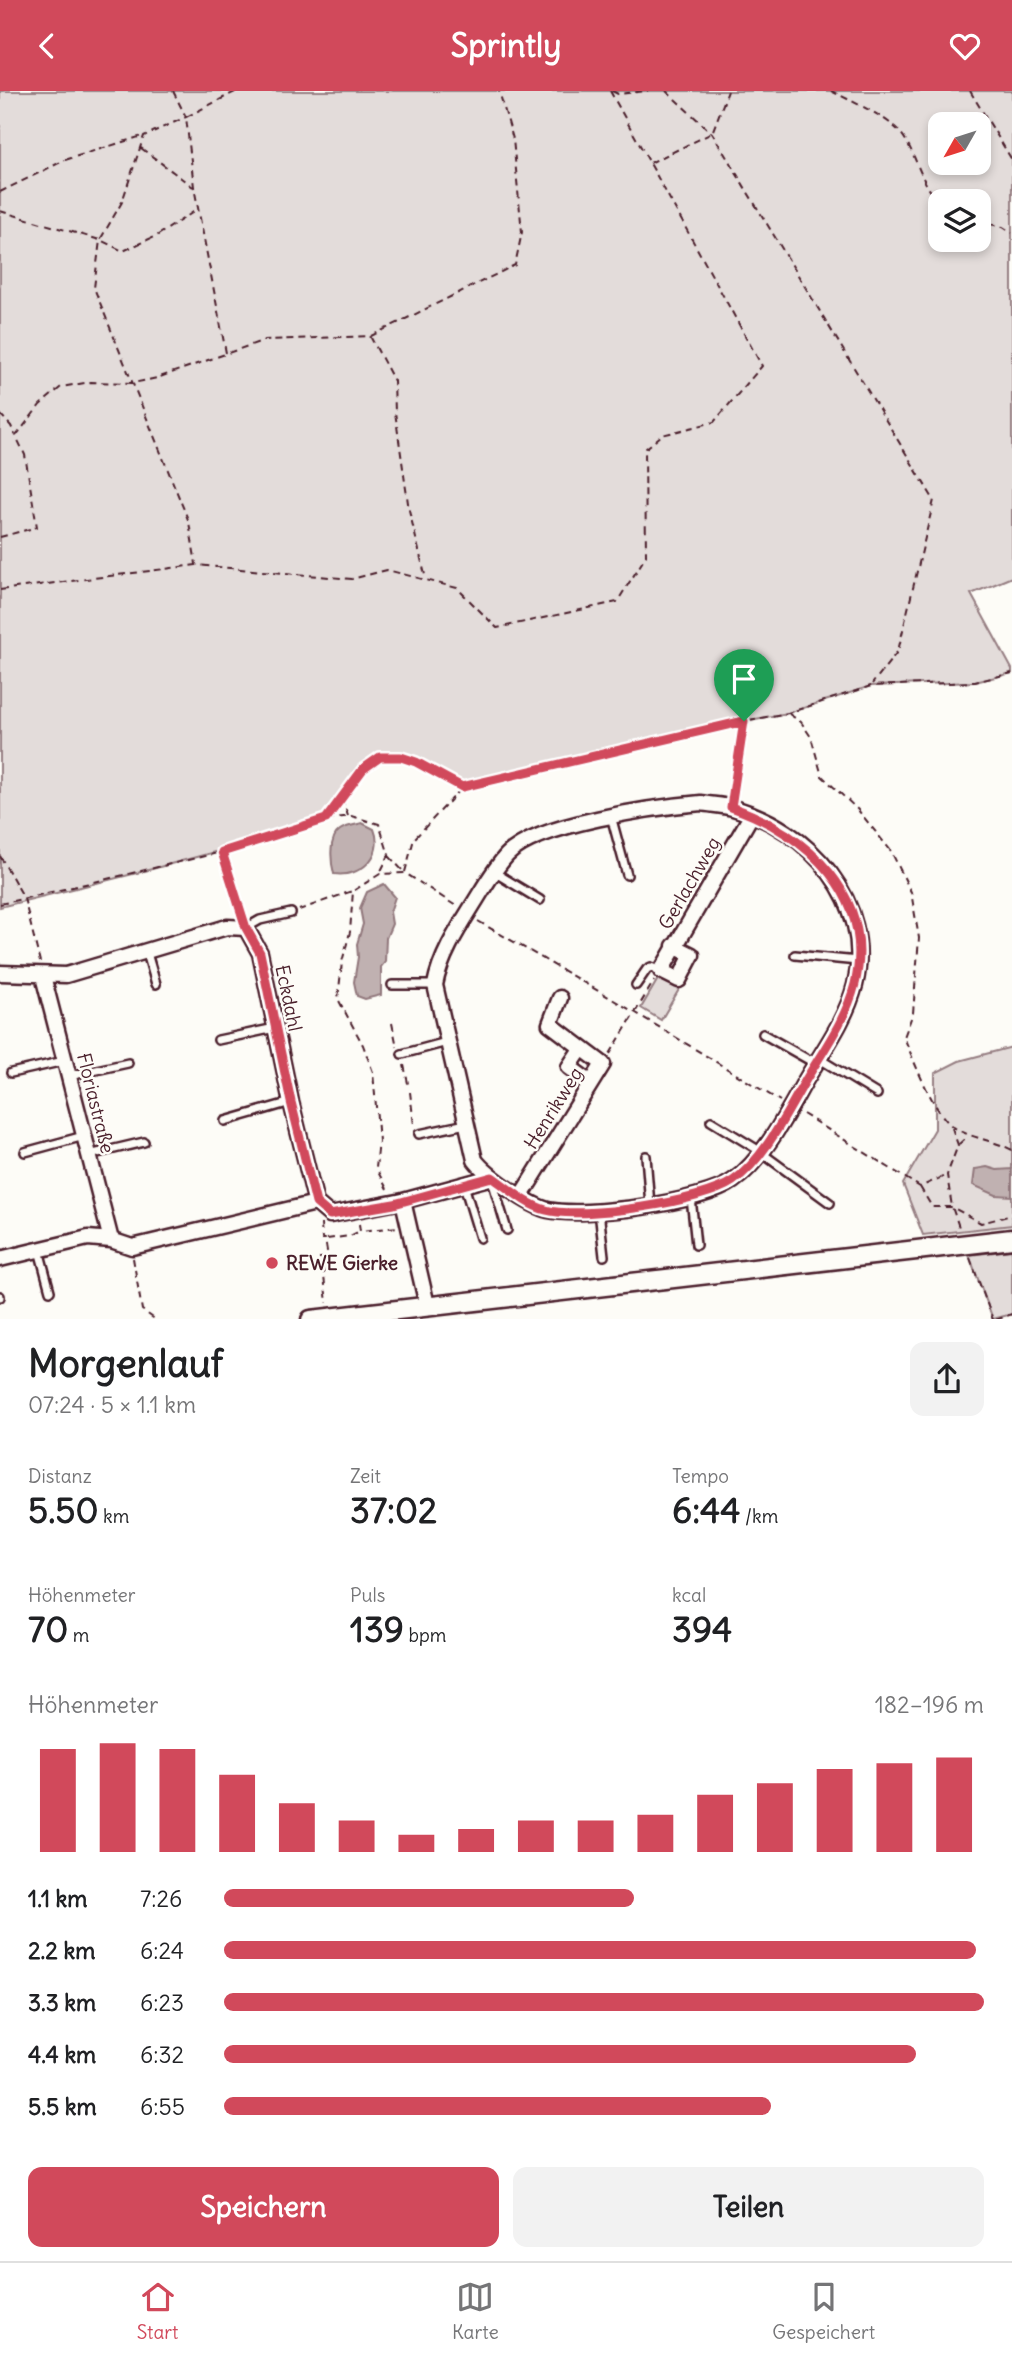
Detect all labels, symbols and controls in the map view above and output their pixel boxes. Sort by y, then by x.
text: Sprintly [451,25,561,66]
icon: back [28,27,66,65]
icon: heart [946,27,984,65]
north arrow [928,112,990,175]
map controls [928,112,991,252]
button: layers [928,189,991,252]
pin [714,649,774,721]
icon: arrive [725,660,763,698]
street label: Gerlachweg [653,832,725,934]
street label: Eckdahl [270,963,308,1033]
street label: Floriastraße [72,1050,120,1156]
street label: Henrikweg [518,1063,588,1153]
place label: REWE Gierke [286,1251,398,1275]
marker: REWE Gierke [264,1255,280,1271]
text: Morgenlauf [28,1340,223,1387]
button: share [910,1342,984,1416]
text: 07:24 · 5 × 1.1 km [28,1390,196,1419]
text: Distanz [28,1464,92,1488]
text: Zeit [350,1464,381,1488]
text: Tempo [672,1464,729,1488]
text: 5.50 [28,1488,99,1532]
text: 37:02 [350,1488,437,1532]
text: 6:44 [672,1488,741,1532]
text: km [99,1504,129,1528]
text: /km [741,1504,778,1528]
text: Höhenmeter [28,1583,136,1607]
text: Puls [350,1583,385,1607]
text: kcal [672,1583,706,1607]
text: 70 [28,1607,68,1651]
text: 139 [350,1607,404,1651]
text: 394 [672,1607,732,1651]
text: m [68,1623,89,1647]
text: bpm [404,1623,446,1647]
text: Höhenmeter [28,1690,158,1719]
text: 182–196 m [875,1690,984,1719]
text: 1.1 km [28,1884,87,1913]
text: 7:26 [140,1884,182,1913]
text: 2.2 km [28,1936,95,1965]
text: 6:24 [140,1936,184,1965]
text: 3.3 km [28,1988,96,2017]
text: 6:23 [140,1988,184,2017]
text: 4.4 km [28,2040,96,2069]
text: 6:32 [140,2040,184,2069]
text: 5.5 km [28,2092,97,2121]
text: 6:55 [140,2092,185,2121]
button: Speichern [28,2167,499,2247]
button: Teilen [513,2167,984,2247]
tab: Start [137,2278,178,2344]
tab: Karte [452,2278,499,2344]
tab: Gespeichert [772,2278,875,2344]

